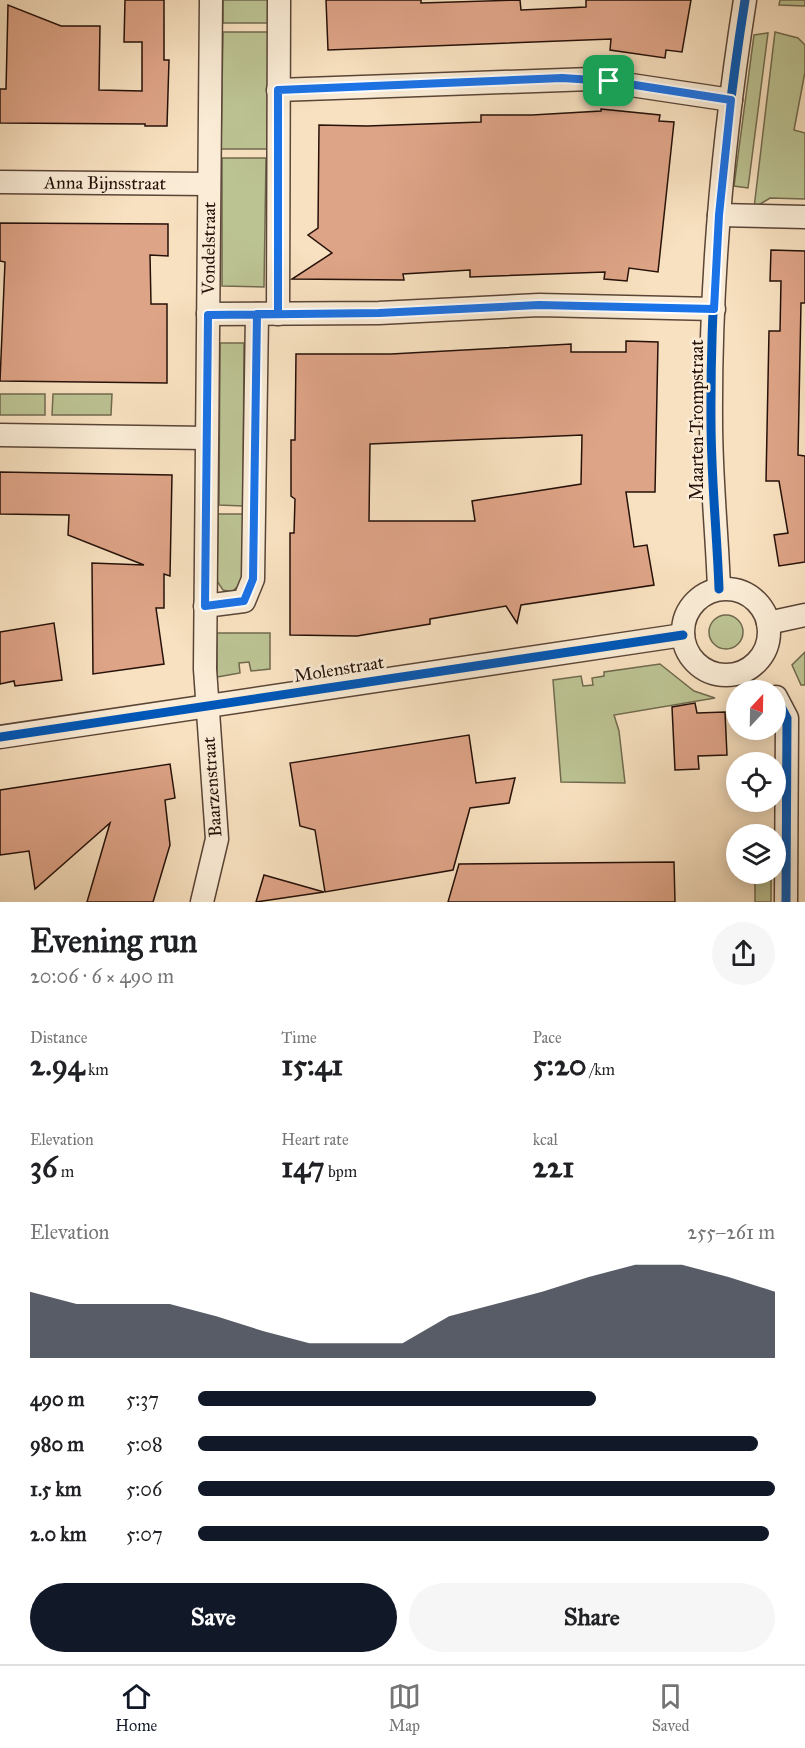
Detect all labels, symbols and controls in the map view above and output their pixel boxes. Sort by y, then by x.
pin [583,55,634,106]
icon: arrive [592,64,625,97]
street label: Anna Bijnsstraat [43,171,167,195]
street label: Vondelstraat [197,201,220,296]
street label: Maarten Trompstraat [686,339,708,501]
street label: Molenstraat [292,651,386,687]
north arrow [726,680,786,740]
map controls [726,680,786,884]
street label: Baarzenstraat [197,735,226,838]
button: locate [726,752,786,812]
button: layers [726,824,786,884]
text: Evening run [30,921,197,961]
button: share [712,922,775,985]
text: 20:06 · 6 × 490 m [30,964,174,988]
text: Distance [30,1028,87,1047]
text: Time [281,1028,317,1047]
text: Pace [533,1028,562,1047]
text: 2.94 [30,1047,84,1083]
text: 15:41 [281,1047,343,1083]
text: 5:20 [533,1047,586,1083]
text: km [84,1060,109,1079]
text: /km [586,1060,615,1079]
text: Elevation [30,1130,94,1149]
text: Heart rate [281,1130,349,1149]
text: kcal [533,1130,558,1149]
text: 36 [30,1149,57,1185]
text: 147 [281,1149,325,1185]
text: 221 [533,1149,574,1185]
text: m [57,1162,74,1181]
text: bpm [325,1162,357,1181]
text: Elevation [30,1220,109,1244]
text: 255–261 m [687,1220,775,1244]
text: 490 m [30,1387,85,1411]
text: 5:37 [126,1387,159,1411]
text: 980 m [30,1432,84,1456]
text: 5:08 [126,1432,163,1456]
text: 1.5 km [30,1477,81,1501]
text: 5:06 [126,1477,162,1501]
text: 2.0 km [30,1522,86,1546]
text: 5:07 [126,1522,163,1546]
button: Save [30,1583,397,1652]
button: Share [409,1583,775,1652]
tab: Home [115,1680,157,1735]
tab: Map [388,1680,421,1735]
tab: Saved [652,1680,690,1735]

